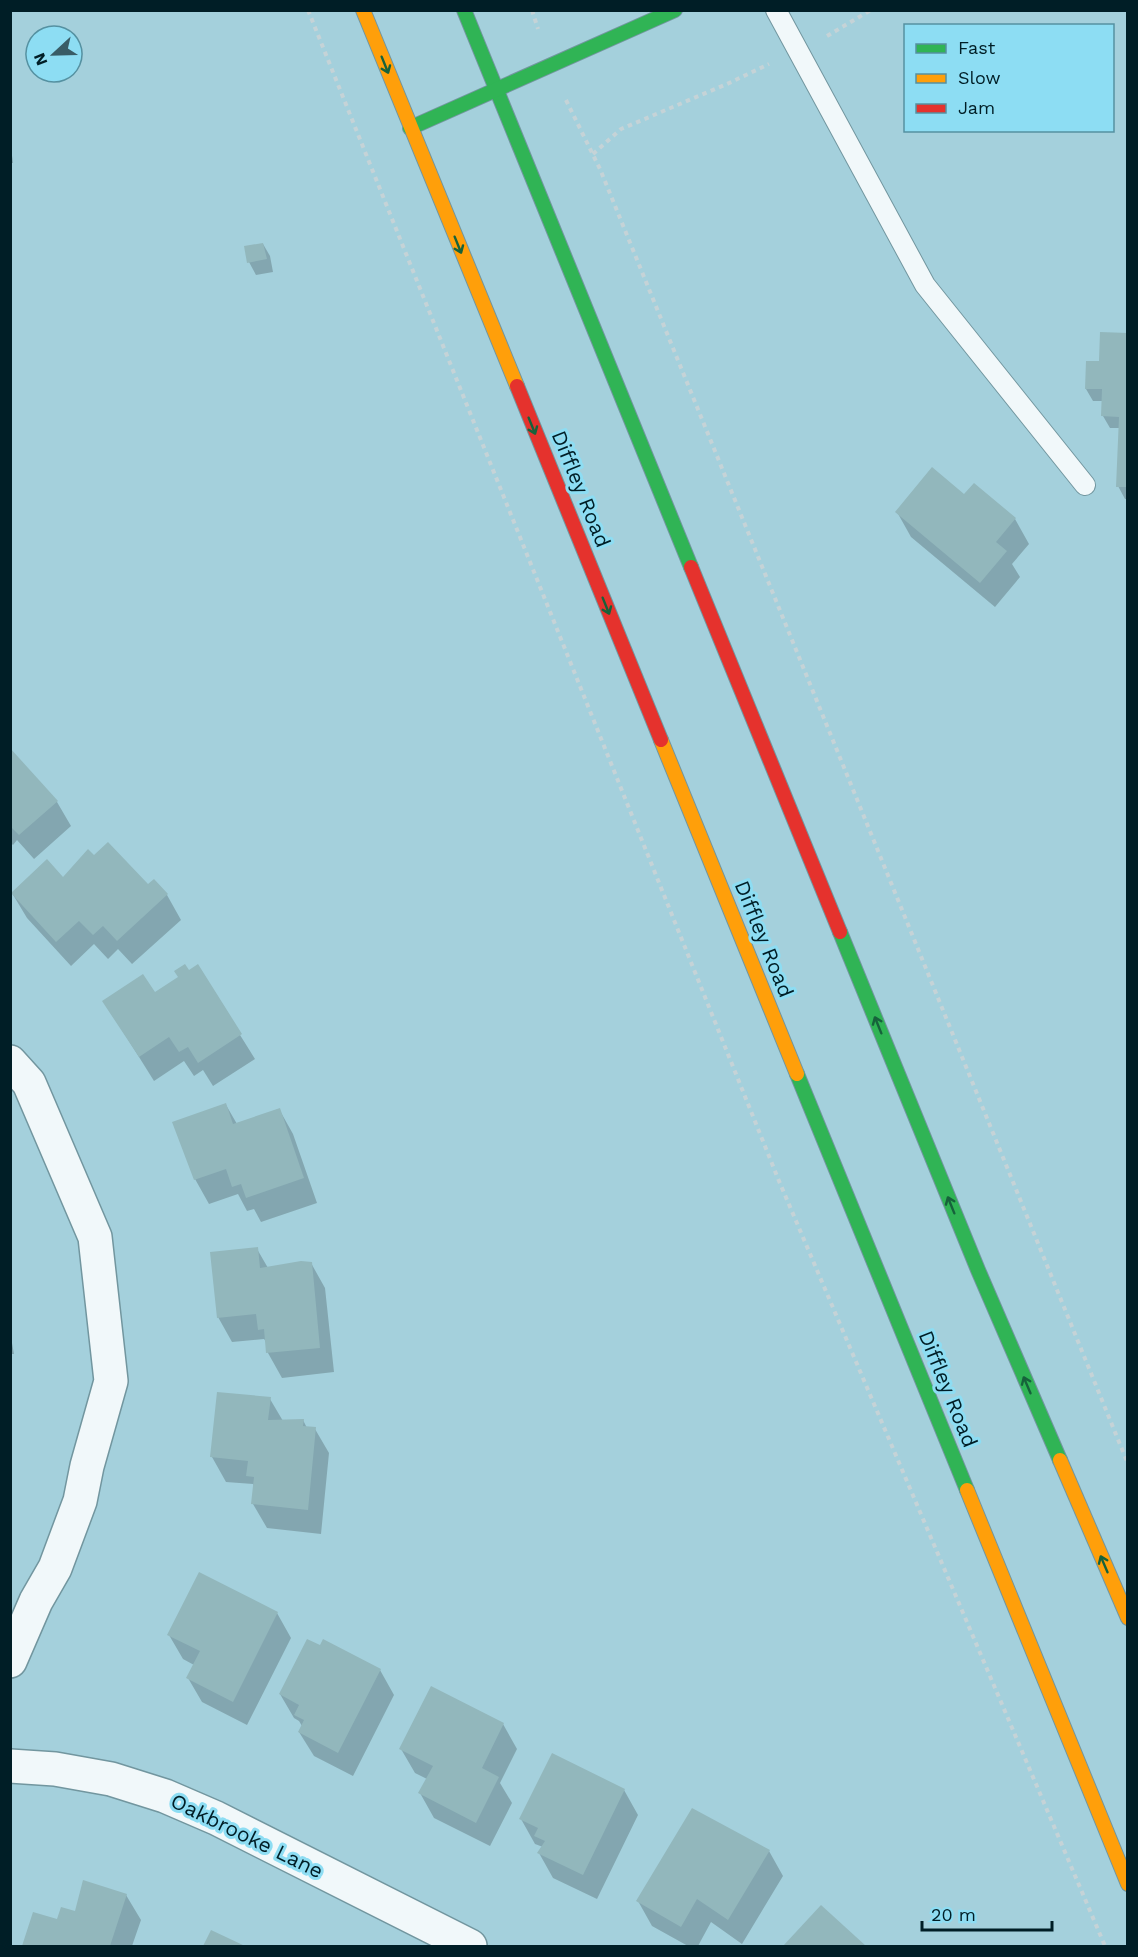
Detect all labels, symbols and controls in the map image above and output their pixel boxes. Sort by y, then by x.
north arrow [24,24,84,84]
legend [904,24,1114,132]
text: Fast [958,37,996,58]
text: N [30,50,52,68]
one-way arrow [380,55,391,73]
text: Slow [958,67,1001,88]
text: Jam [958,97,995,118]
one-way arrow [453,236,464,254]
one-way arrow [527,416,538,435]
street label: Diffley Road [547,427,616,551]
one-way arrow [601,597,612,615]
street label: Diffley Road [730,877,799,1001]
one-way arrow [872,1016,883,1034]
one-way arrow [945,1197,956,1215]
street label: Diffley Road [914,1327,983,1451]
one-way arrow [1021,1376,1032,1395]
one-way arrow [1098,1555,1109,1574]
street label: Oakbrooke Lane [167,1788,328,1883]
scale bar [922,1894,1052,1932]
text: 20 m [931,1904,976,1925]

